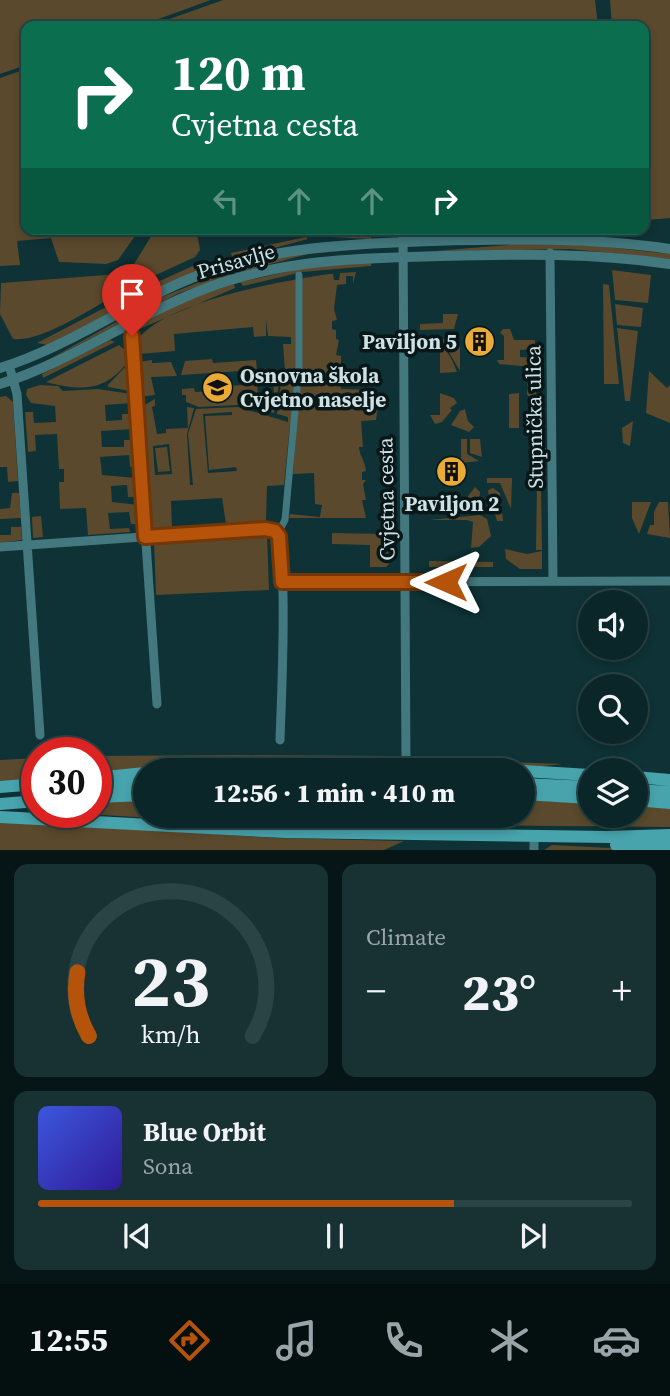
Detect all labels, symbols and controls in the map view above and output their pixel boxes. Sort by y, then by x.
text: 120 m [171,39,306,106]
icon: right [56,49,147,140]
text: Cvjetna cesta [171,103,359,147]
icon: left [207,182,245,220]
icon: ahead [280,182,318,220]
icon: ahead [353,182,391,220]
icon: right [426,182,464,220]
street label: Prisavlje [194,236,278,286]
pin [102,264,162,336]
icon: arrive [113,275,151,313]
building icon: Paviljon 5 [463,324,497,358]
place label: Paviljon 5 [362,327,457,356]
street label: Stupnička ulica [518,345,550,489]
place label: Osnovna škola Cvjetno naselje [240,361,386,414]
school or university icon: Osnovna škola Cvjetno naselje [200,370,234,404]
street label: Cvjetna cesta [370,437,402,561]
building icon: Paviljon 2 [435,454,469,488]
place label: Paviljon 2 [405,489,499,518]
position arrow [409,545,483,619]
map controls [578,590,648,828]
button: sound [578,590,648,660]
button: search [578,674,648,744]
speed limit sign: 30 [21,737,112,828]
button: layers [578,758,648,828]
text: 12:56 · 1 min · 410 m [213,775,455,811]
text: Climate [366,921,446,953]
text: 23 [132,932,210,1031]
text: 23° [462,956,536,1027]
text: − [366,965,386,1017]
text: + [612,965,632,1017]
text: km/h [141,1017,201,1051]
text: Blue Orbit [143,1114,266,1150]
text: Sona [143,1150,193,1182]
icon: previous [118,1217,156,1255]
icon: pause [316,1217,354,1255]
icon: next [514,1217,552,1255]
icon: directions [165,1316,214,1365]
icon: music [272,1316,321,1365]
icon: phone [379,1316,428,1365]
icon: climate [485,1316,534,1365]
icon: car [592,1316,641,1365]
text: 12:55 [29,1318,108,1362]

